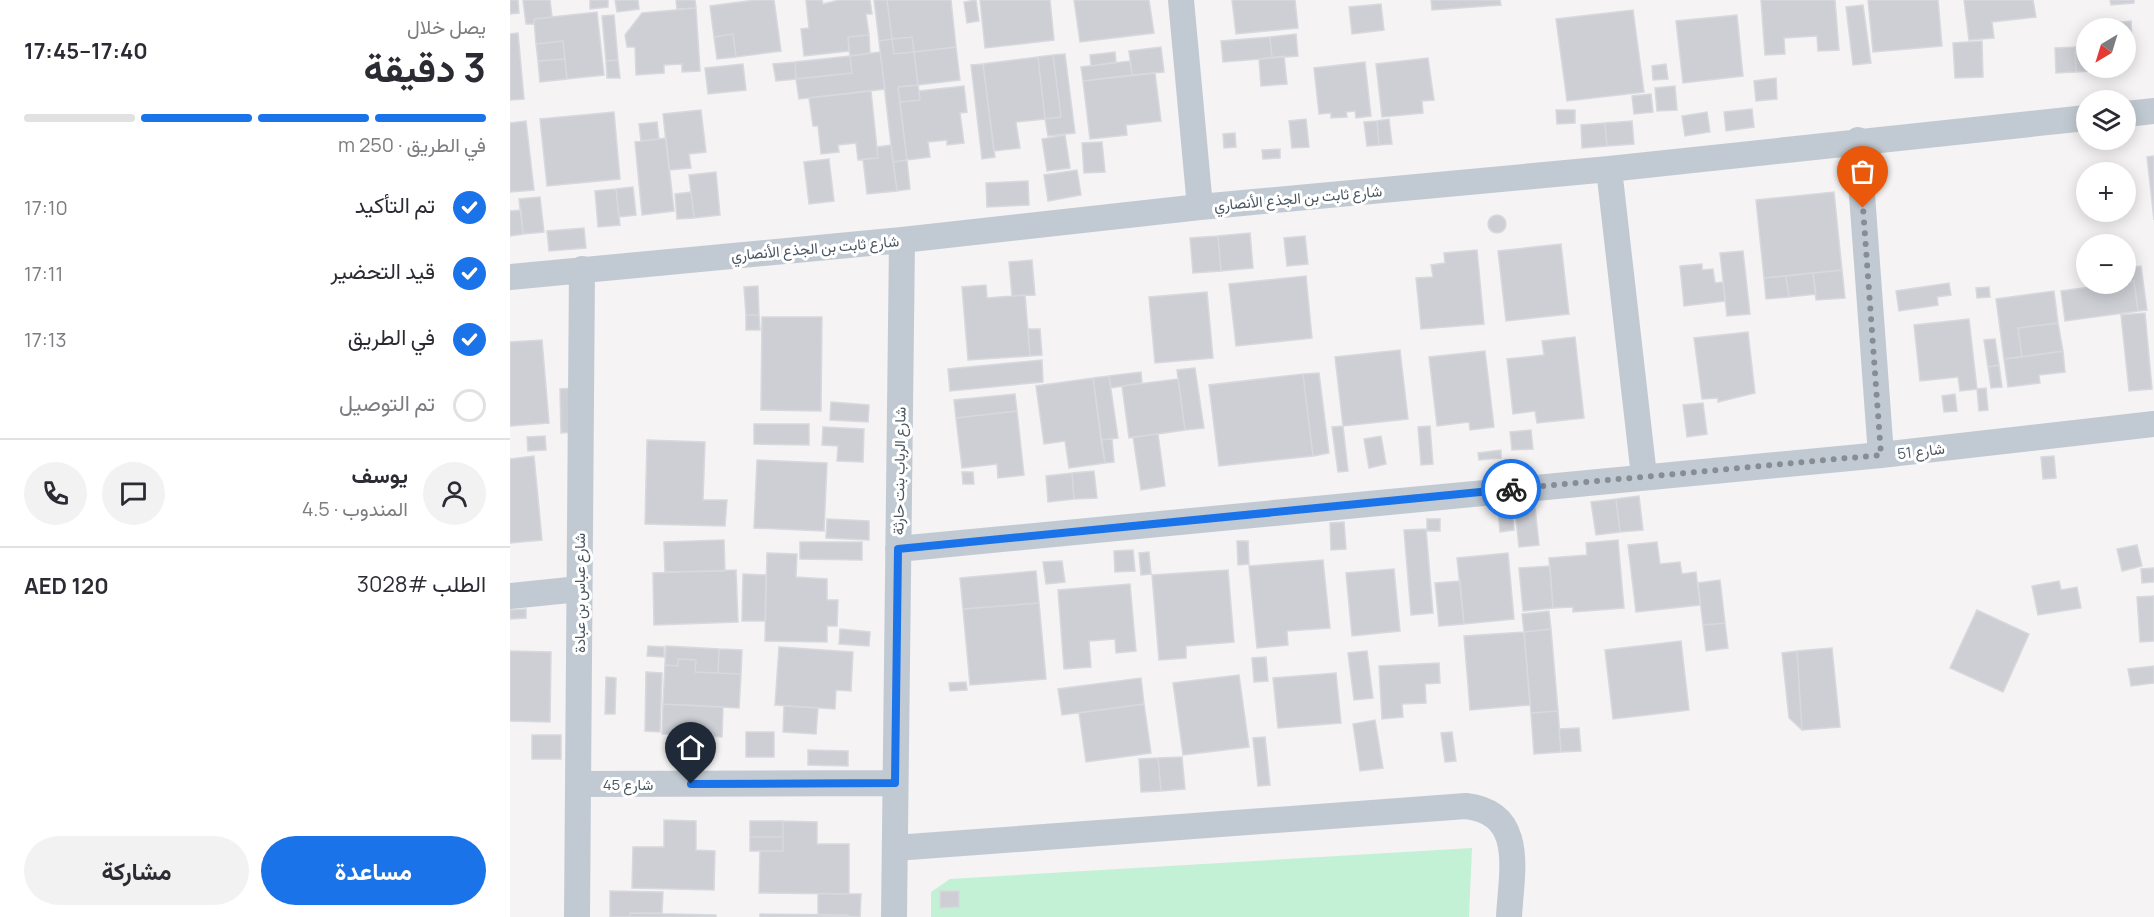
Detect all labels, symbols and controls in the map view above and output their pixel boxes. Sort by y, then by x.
text: يصل خلال [407,13,486,40]
north arrow [2076,18,2136,78]
map controls [2076,18,2136,294]
text: 17:40–17:45 [24,36,148,66]
text: 3 دقيقة [364,40,486,94]
button: layers [2076,90,2136,150]
text: في الطريق · 250 m [338,131,486,158]
pin [1837,146,1888,208]
icon: bag [1846,155,1879,188]
button: + [2076,162,2136,222]
street label: شارع ثابت بن الجذع الأنصاري [1213,180,1383,219]
text: تم التأكيد [355,190,435,220]
icon: check [453,191,486,224]
text: 17:10 [24,194,68,221]
street label: شارع ثابت بن الجذع الأنصاري [730,230,900,269]
button: − [2076,234,2136,294]
text: قيد التحضير [330,256,435,286]
icon: check [453,257,486,290]
text: 17:11 [24,260,63,287]
text: في الطريق [348,322,435,352]
icon: check [453,323,486,356]
text: 17:13 [24,326,67,353]
text: تم التوصيل [339,388,435,418]
street label: شارع الرباب بنت حارثة [887,407,912,535]
street label: شارع 51 [1896,438,1946,465]
courier [1481,459,1541,519]
text: يوسف [352,460,408,490]
button: phone [24,462,87,525]
button: chat [102,462,165,525]
button: person [423,462,486,525]
icon: bike [1495,473,1528,506]
text: المندوب · 4.5 [302,495,408,522]
street label: شارع عباس بن عبادة [569,533,591,653]
text: الطلب #3028 [357,569,486,599]
text: AED 120 [24,571,109,601]
pin [665,722,716,784]
icon: home [674,731,707,764]
street label: شارع 45 [603,774,654,796]
button: مشاركة [24,836,249,905]
button: مساعدة [261,836,486,905]

